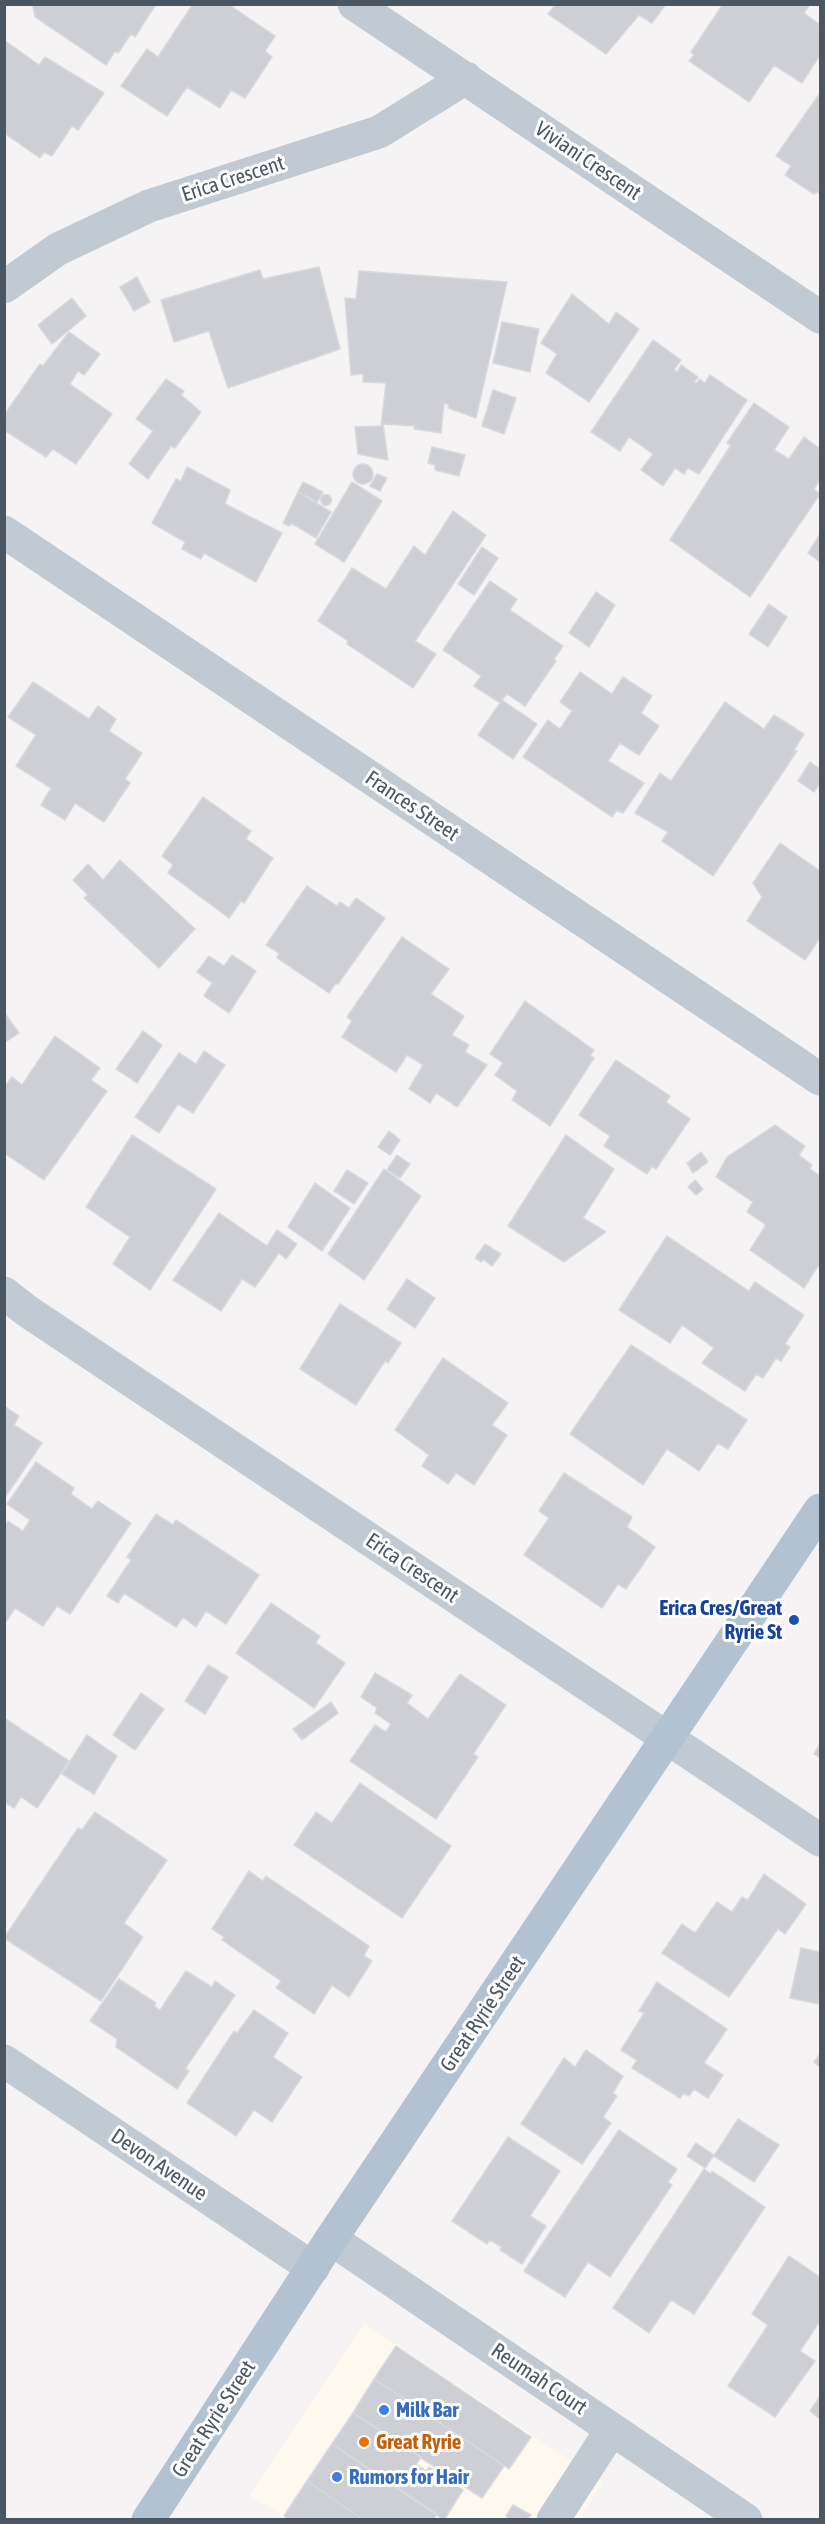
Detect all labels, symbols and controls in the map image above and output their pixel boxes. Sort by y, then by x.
street label: Viviani Crescent [530,116,646,206]
street label: Erica Crescent [178,151,288,207]
street label: Frances Street [360,766,464,846]
street label: Erica Crescent [361,1528,463,1608]
place label: Erica Cres/Great Ryrie St [659,1595,782,1645]
marker: Erica Cres/Great Ryrie St [787,1613,801,1627]
street label: Great Ryrie Street [435,1951,531,2077]
street label: Devon Avenue [106,2124,212,2206]
street label: Reumah Court [487,2338,591,2420]
street label: Great Ryrie Street [167,2356,261,2482]
place label: Milk Bar [396,2397,458,2423]
marker: Milk Bar [377,2403,391,2417]
place label: Great Ryrie [376,2429,461,2455]
marker: Great Ryrie [357,2435,371,2449]
place label: Rumors for Hair [349,2464,469,2490]
marker: Rumors for Hair [330,2470,344,2484]

